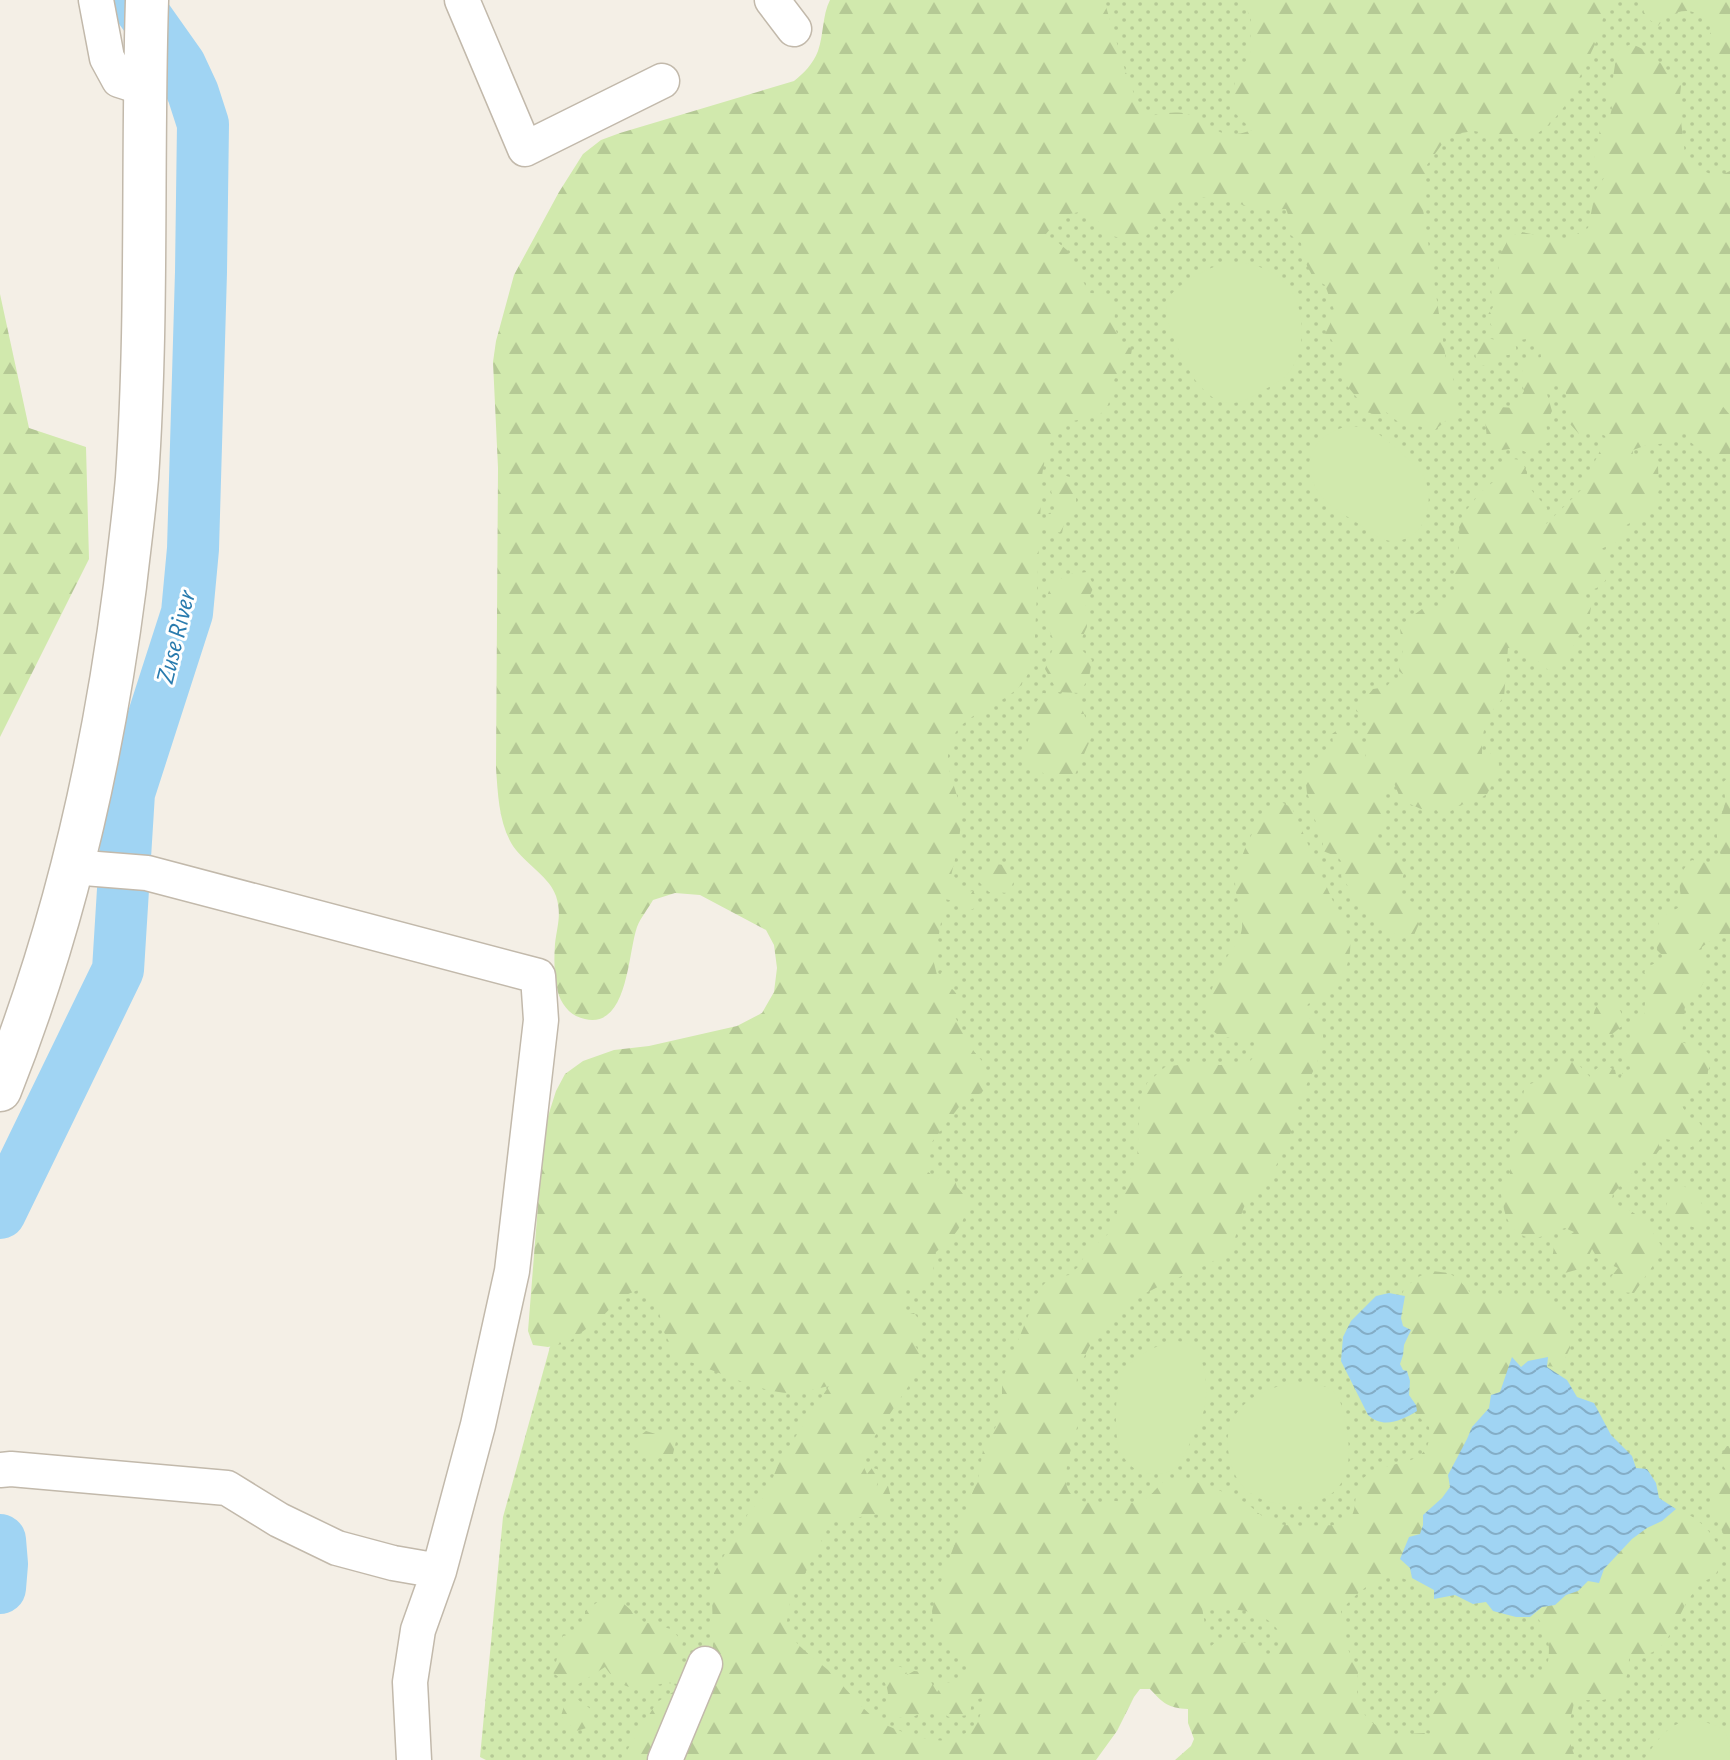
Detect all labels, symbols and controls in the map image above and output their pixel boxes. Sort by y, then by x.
water label: Zuse River [152,586,200,686]

